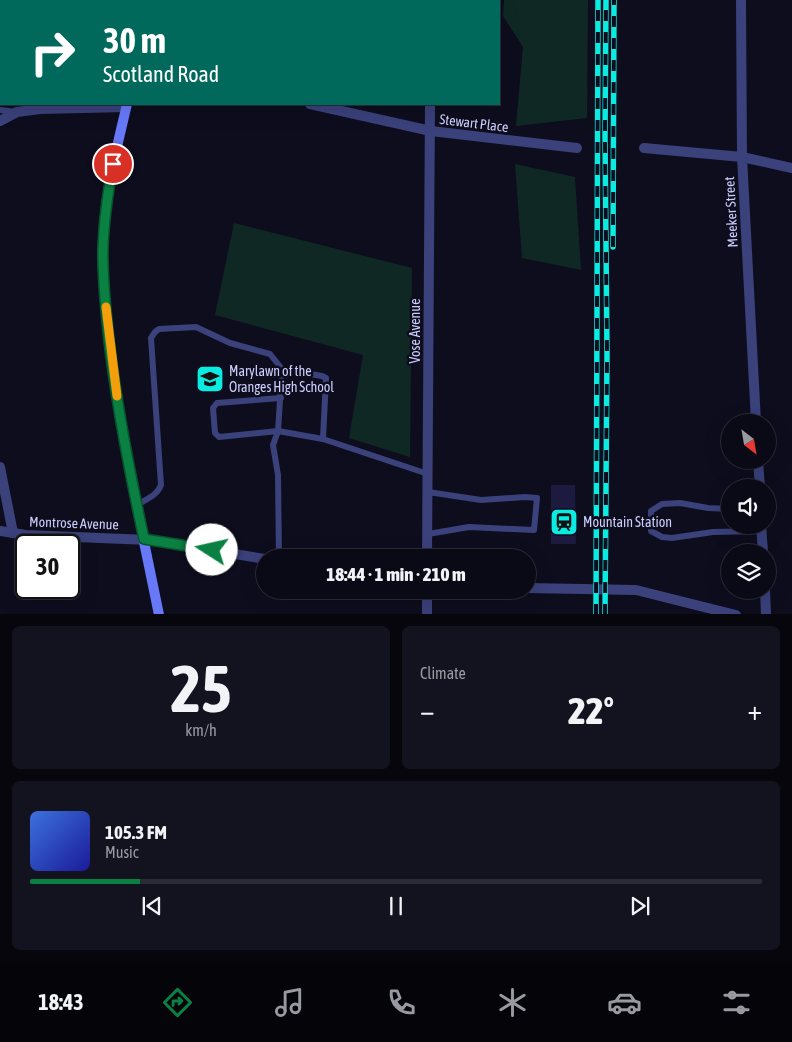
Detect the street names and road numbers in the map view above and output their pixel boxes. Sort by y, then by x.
street label: Stewart Place [439,111,509,135]
street label: Meeker Street [721,176,741,248]
street label: Vose Avenue [407,299,423,364]
street label: Montrose Avenue [29,513,119,533]

